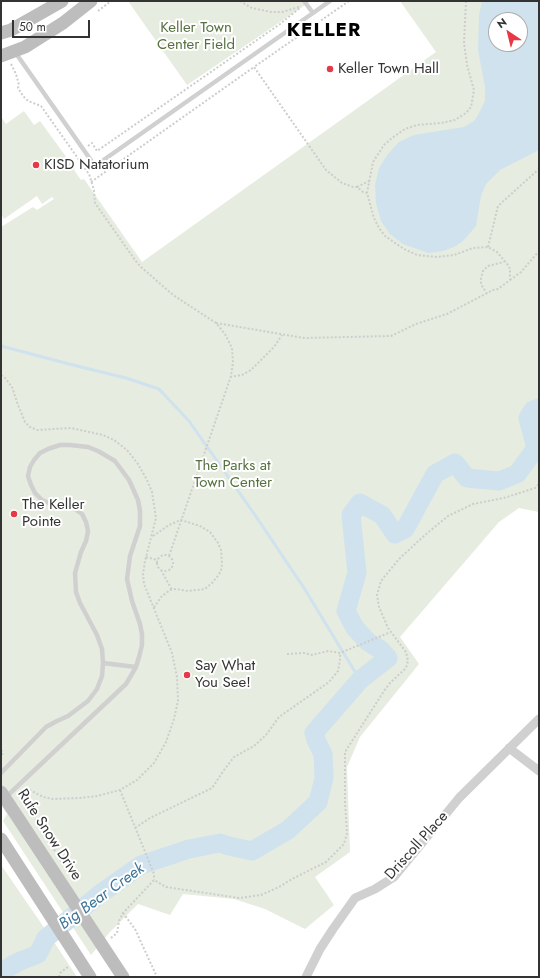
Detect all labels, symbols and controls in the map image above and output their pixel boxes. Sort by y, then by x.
scale bar [14,12,92,38]
north arrow [488,12,528,52]
text: N [494,14,510,32]
text: 50 m [19,18,46,36]
park label: Keller Town Center Field [157,19,235,54]
district label: KELLER [287,20,361,42]
place label: Keller Town Hall [338,60,439,78]
marker: Keller Town Hall [325,64,335,74]
place label: KISD Natatorium [44,156,149,174]
marker: KISD Natatorium [31,160,41,170]
park label: The Parks at Town Center [194,457,272,492]
place label: The Keller Pointe [22,496,85,531]
marker: The Keller Pointe [9,509,19,519]
place label: Say What You See! [195,657,255,692]
marker: Say What You See! [182,670,192,680]
street label: Rufe Snow Drive [13,786,85,884]
street label: Driscoll Place [382,808,452,884]
water label: Big Bear Creek [56,860,148,934]

